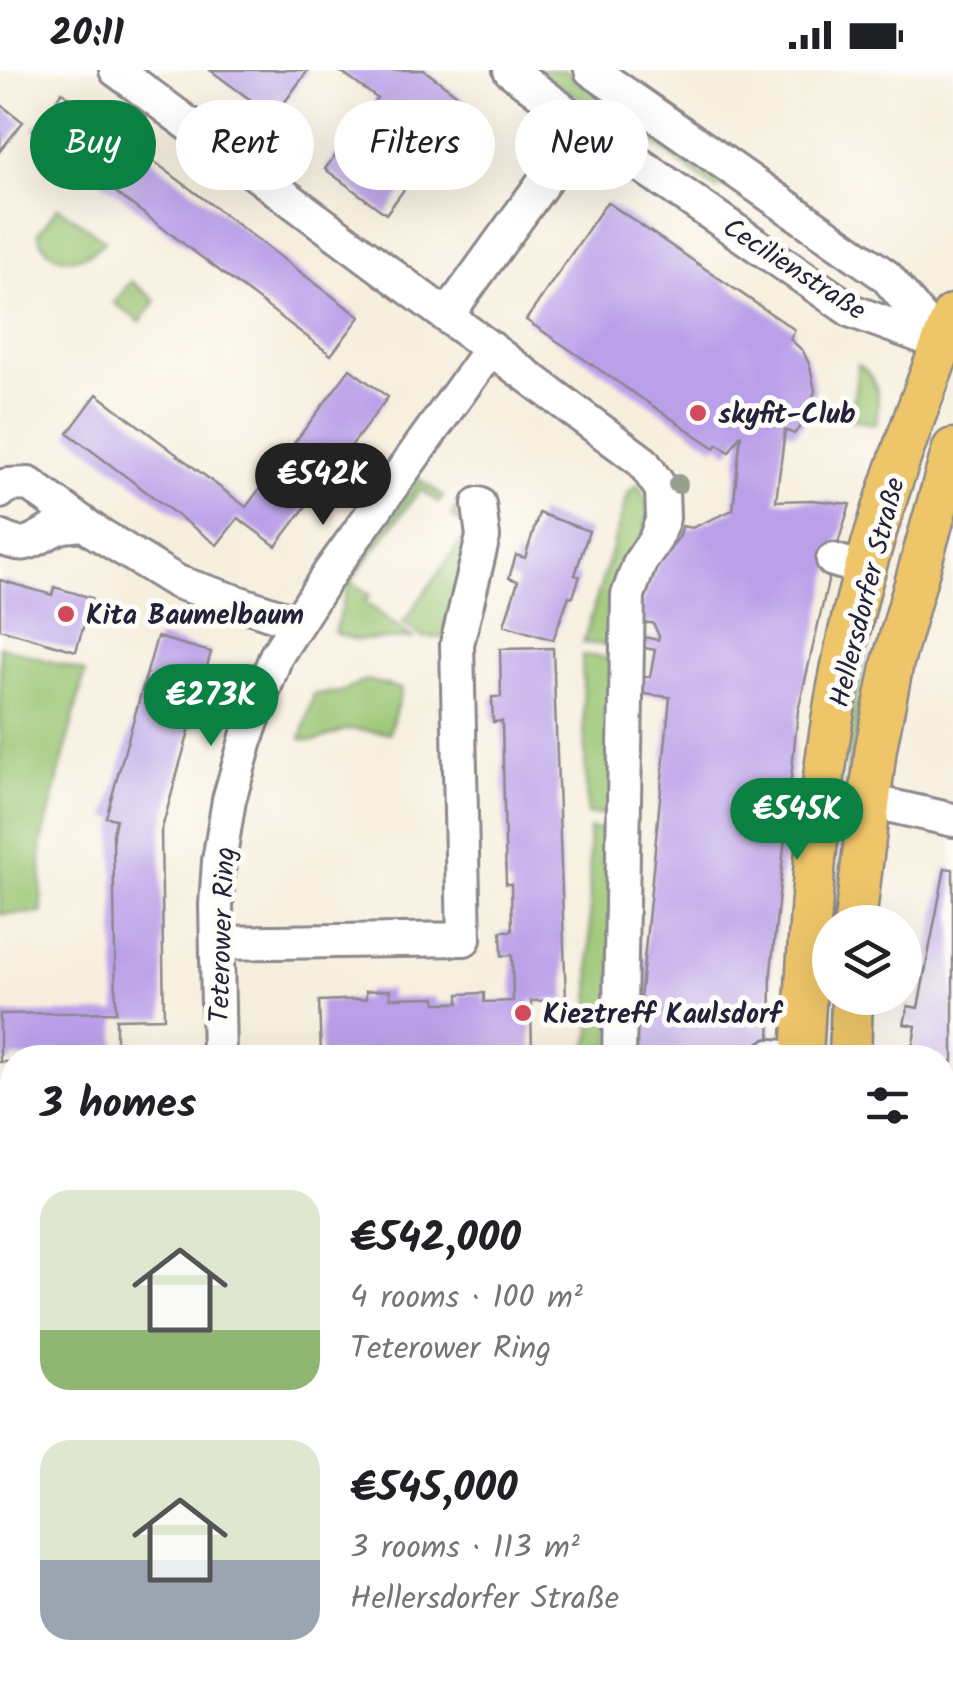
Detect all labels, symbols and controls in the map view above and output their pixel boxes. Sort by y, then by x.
text: 20:11 [50,5,124,65]
chip: Buy [30,100,156,190]
chip: Rent [176,100,314,190]
chip: Filters [334,100,495,190]
chip: New [515,100,648,190]
street label: Cecilienstraße [713,207,875,334]
place label: skyfit-Club [718,393,856,438]
marker: skyfit-Club [687,402,709,424]
pin: €542K [253,443,393,528]
text: €542K [277,450,369,501]
street label: Hellersdorfer Straße [818,473,919,712]
place label: Kita Baumelbaum [86,594,304,639]
marker: Kita Baumelbaum [55,603,77,625]
pin: €273K [141,664,281,749]
text: €273K [166,671,256,722]
pin: €545K [727,778,867,863]
text: €545K [752,785,842,836]
street label: Teterower Ring [198,846,249,1024]
map controls [812,905,922,1015]
button: layers [812,905,922,1015]
place label: Kieztreff Kaulsdorf [543,993,784,1038]
marker: Kieztreff Kaulsdorf [512,1002,534,1024]
text: 3 homes [40,1072,196,1139]
icon: filters [860,1078,915,1133]
text: €542,000 [350,1206,521,1273]
icon: home [120,1230,240,1350]
text: 4 rooms · 100 m² [350,1273,583,1324]
text: Teterower Ring [350,1324,551,1375]
text: €545,000 [350,1456,518,1523]
icon: home [120,1480,240,1600]
text: 3 rooms · 113 m² [350,1523,580,1574]
text: Hellersdorfer Straße [350,1574,619,1625]

